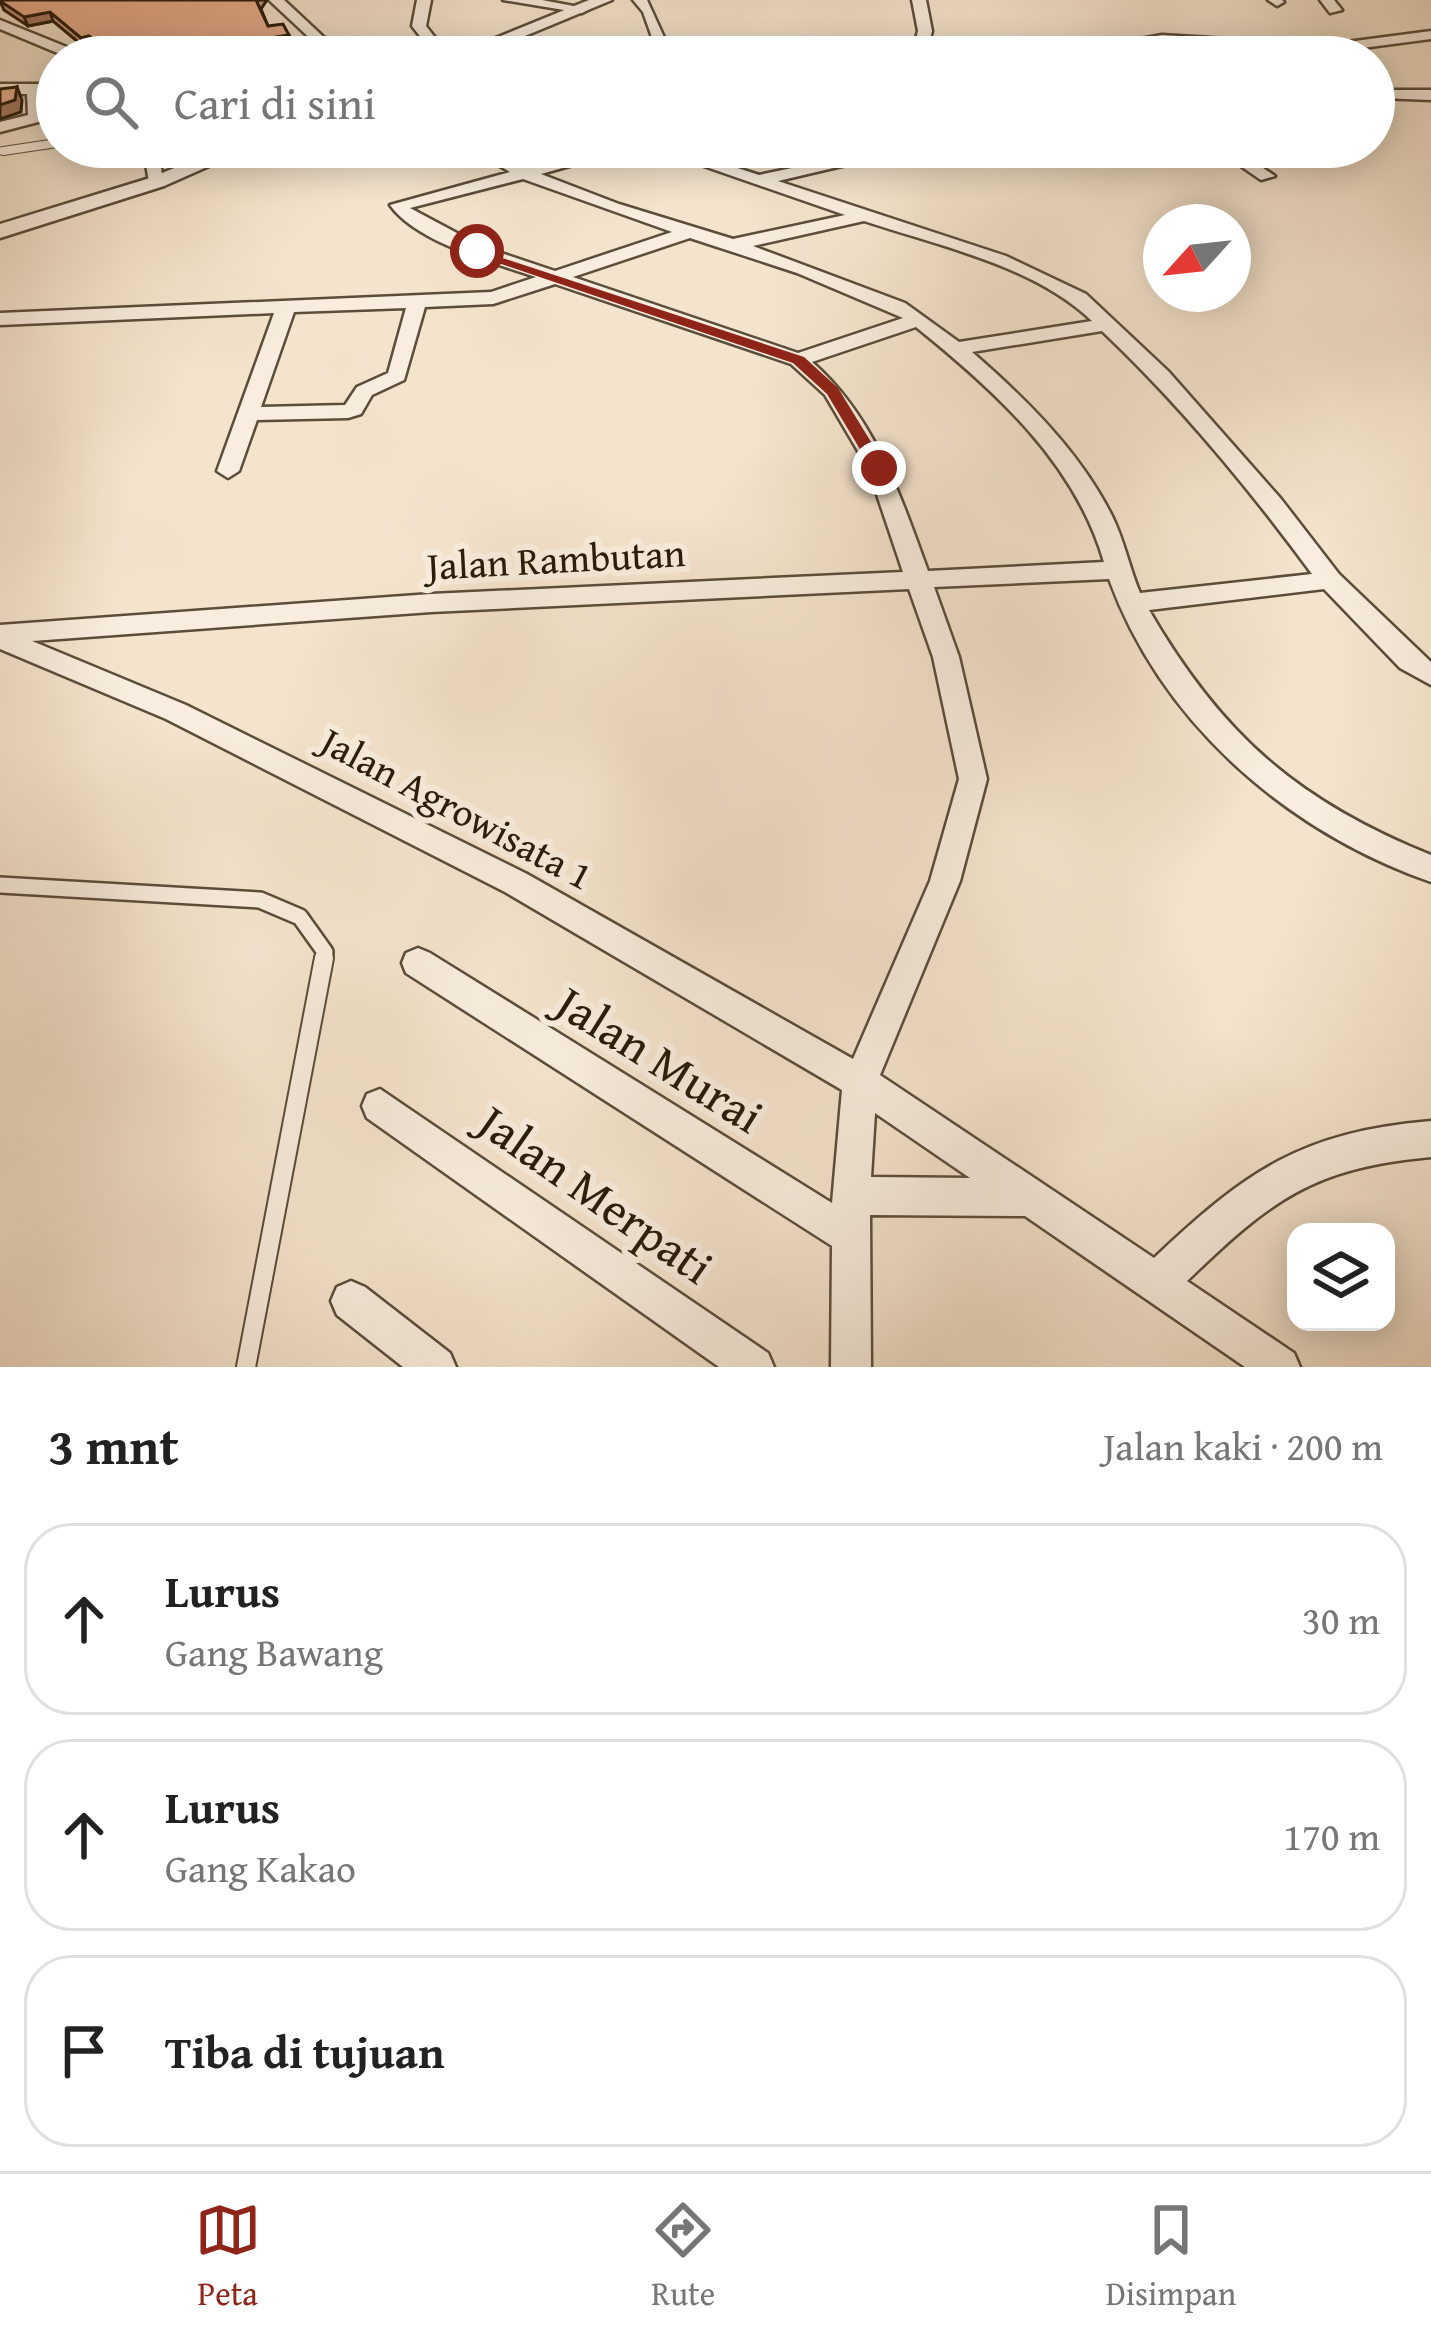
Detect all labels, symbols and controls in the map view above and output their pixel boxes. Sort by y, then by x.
search box [36,36,1395,168]
icon: search [78,69,144,135]
text: Cari di sini [174,70,376,135]
north arrow [1143,204,1251,312]
route start [450,224,504,278]
route end [852,441,906,495]
street label: Jalan Rambutan [420,523,687,594]
street label: Jalan Agrowisata 1 [307,709,603,903]
street label: Jalan Murai [538,964,778,1150]
street label: Jalan Merpati [460,1083,728,1301]
map controls [1287,1223,1395,1331]
button: layers [1287,1223,1395,1331]
text: 3 mnt [48,1408,179,1483]
text: Jalan kaki · 200 m [1103,1417,1383,1474]
text: Lurus [165,1558,280,1623]
icon: ahead [51,1586,117,1652]
text: 30 m [1302,1591,1380,1648]
text: Gang Bawang [165,1623,383,1680]
text: Lurus [165,1774,280,1839]
icon: ahead [51,1802,117,1868]
text: 170 m [1283,1807,1380,1864]
text: Gang Kakao [165,1839,356,1896]
icon: arrive [51,2018,117,2084]
text: Tiba di tujuan [165,2019,445,2084]
tab: Peta [195,2197,261,2317]
tab: Rute [650,2197,716,2317]
tab: Disimpan [1106,2197,1236,2317]

